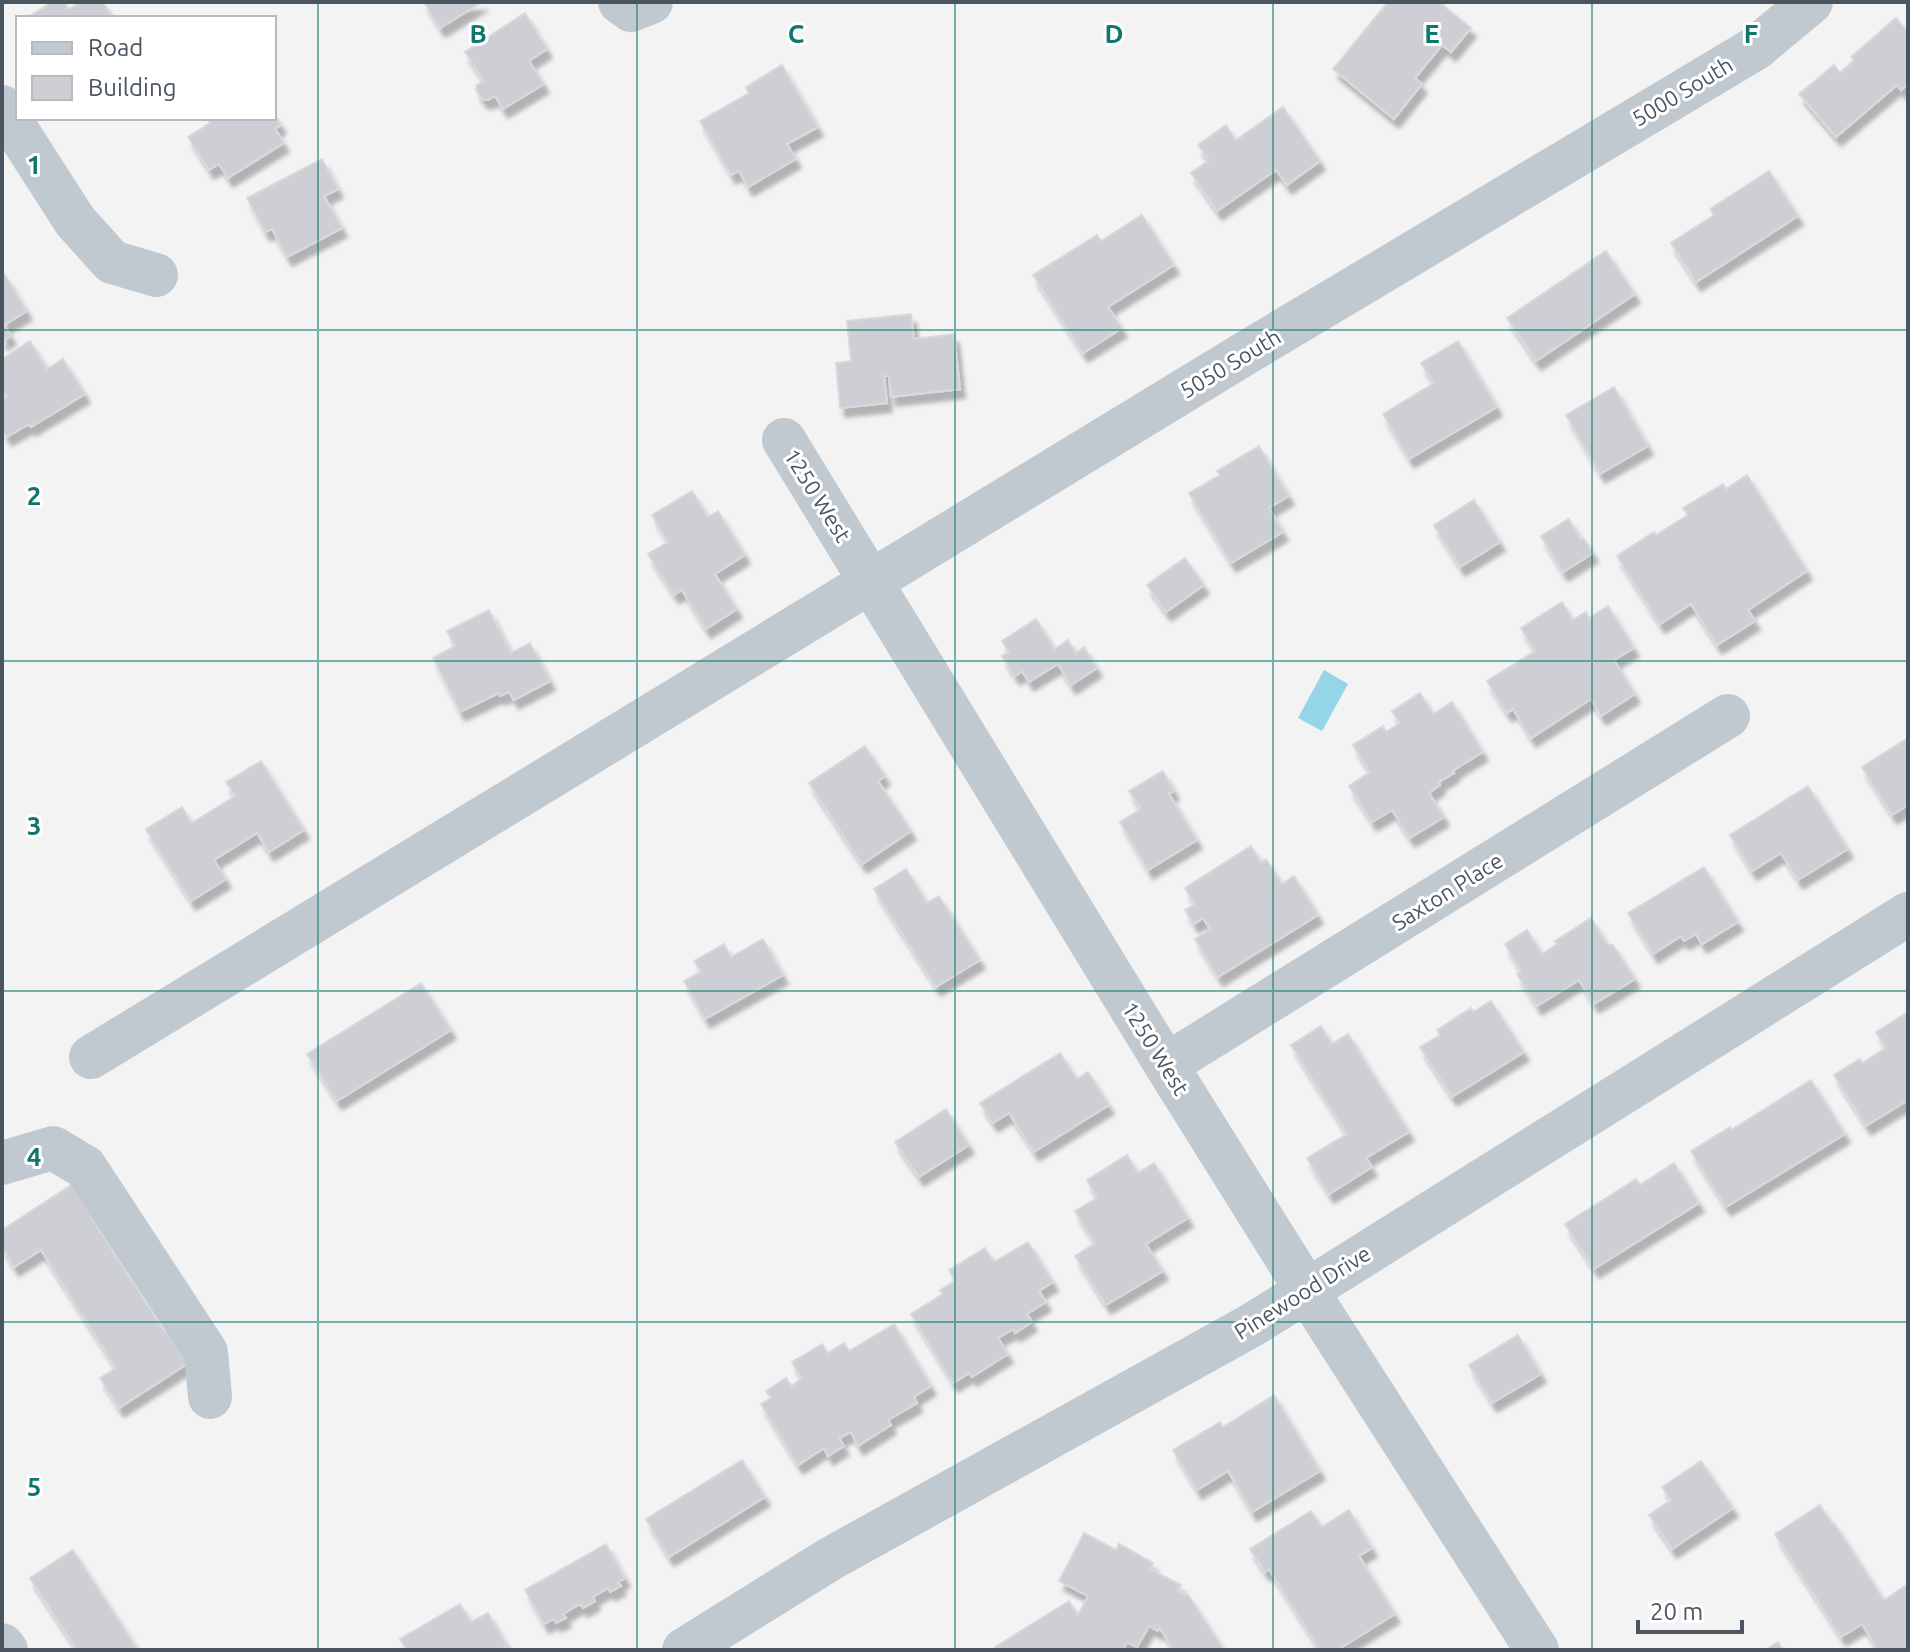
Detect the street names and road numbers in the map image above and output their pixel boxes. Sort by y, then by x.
street label: 5000 South [1627,51,1737,131]
street label: 5050 South [1175,323,1285,403]
street label: 1250 West [780,444,857,546]
street label: Saxton Place [1387,847,1507,935]
street label: 1250 West [1118,997,1195,1099]
street label: Pinewood Drive [1229,1240,1375,1344]

